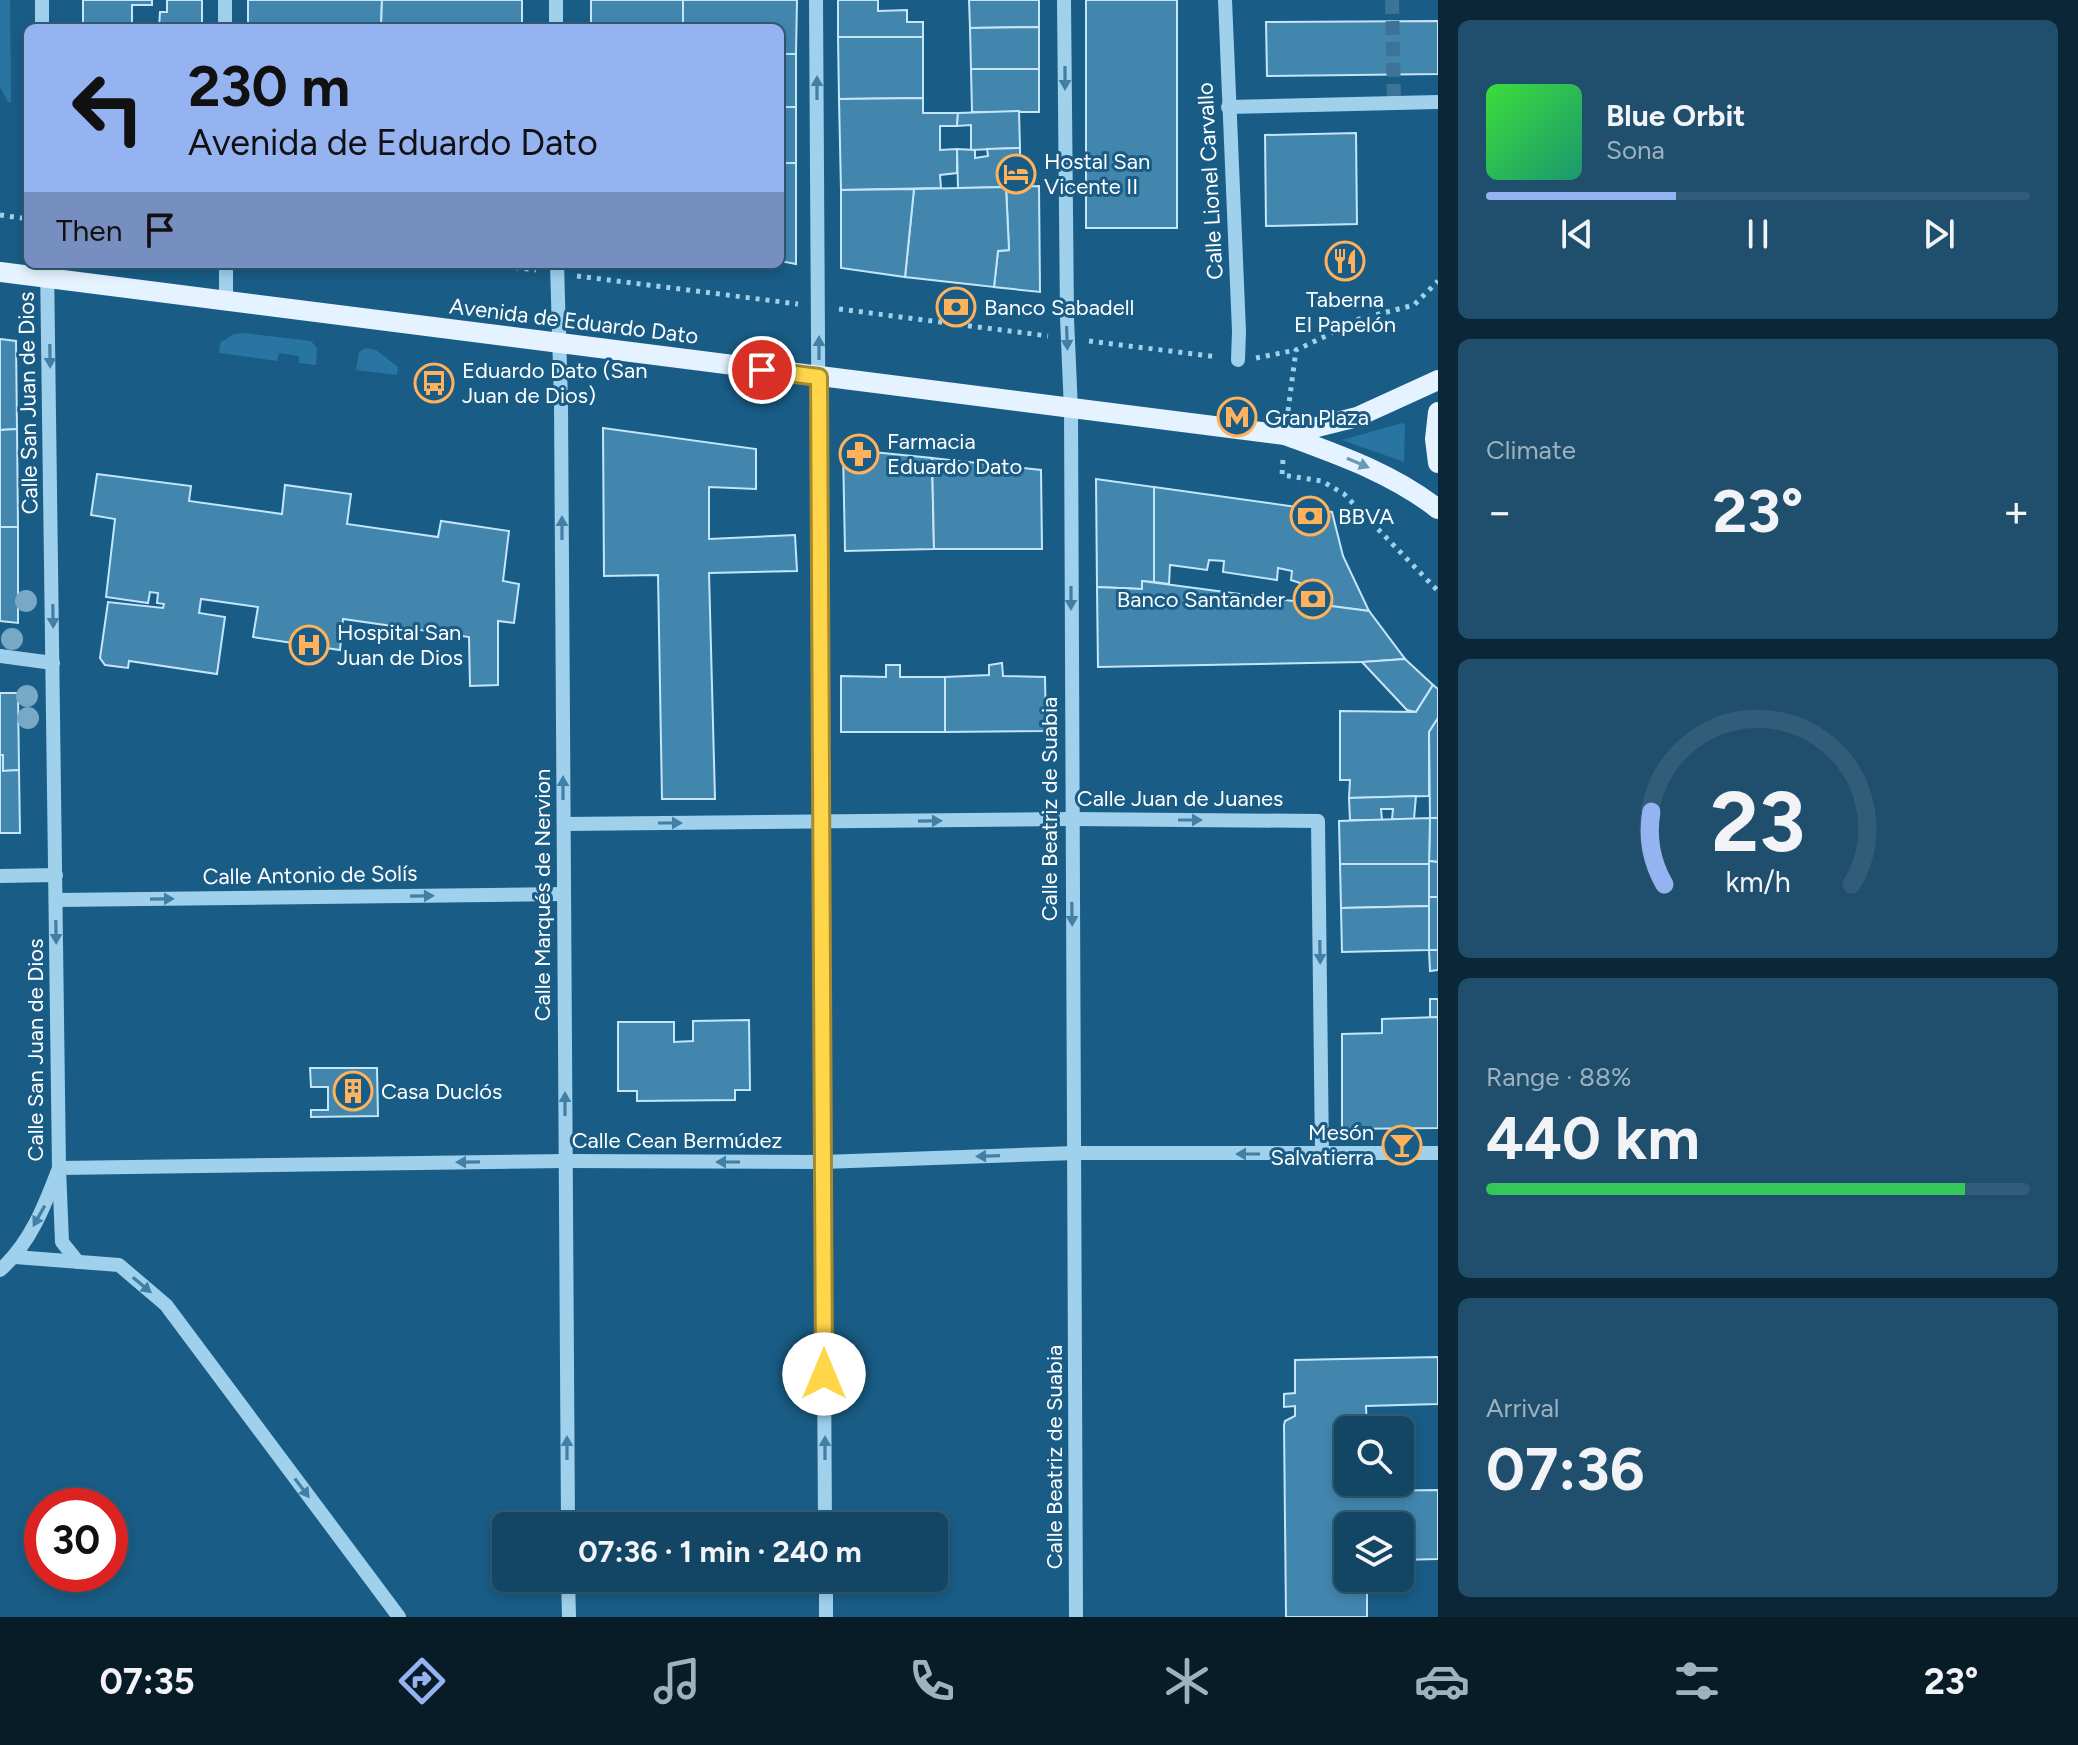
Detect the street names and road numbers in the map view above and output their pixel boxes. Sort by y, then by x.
street label: Calle Lionel Carvallo [1191,82,1229,280]
street label: Calle San Juan de Dios [13,291,43,515]
street label: Avenida de Eduardo Dato [448,292,700,350]
street label: Calle Beatriz de Suabia [1036,697,1063,921]
street label: Calle Marqués de Nervion [529,769,556,1021]
street label: Calle Juan de Juanes [1077,785,1283,812]
street label: Calle Antonio de Solís [202,860,418,890]
street label: Calle San Juan de Dios [22,939,49,1161]
street label: Calle Cean Bermúdez [572,1127,782,1154]
street label: Calle Beatriz de Suabia [1041,1345,1068,1569]

